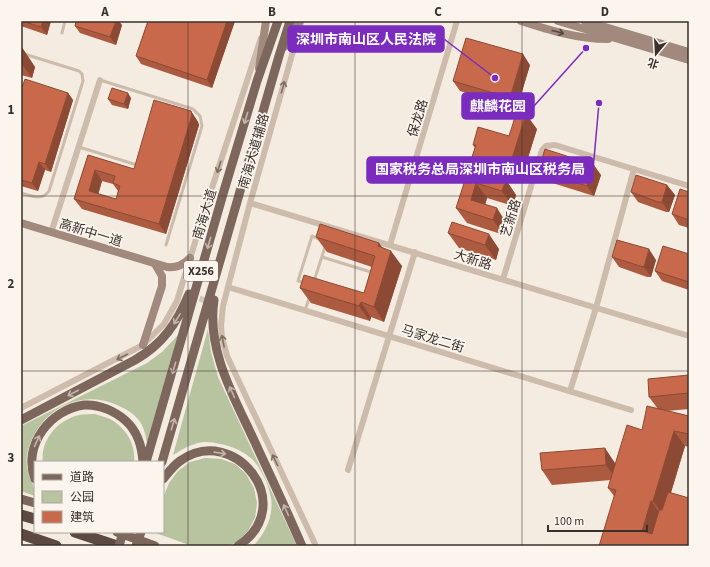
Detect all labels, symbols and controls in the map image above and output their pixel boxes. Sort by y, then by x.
text: A [100,3,109,21]
text: B [268,3,276,21]
text: C [434,3,442,21]
text: D [601,3,609,21]
callout: 深圳市南山区人民法院 [288,26,444,52]
one-way arrow [551,29,564,36]
text: 深圳市南山区人民法院 [296,30,436,50]
north arrow [636,34,676,74]
text: 北 [646,54,661,72]
one-way arrow [279,81,287,94]
callout: 麒麟花园 [462,93,534,119]
street label: 保龙路 [404,97,432,140]
text: 麒麟花园 [470,97,526,117]
text: 1 [8,101,15,119]
street label: 南海大道辅路 [235,111,273,191]
one-way arrow [242,112,249,125]
callout: 国家税务总局深圳市南山区税务局 [367,157,593,183]
one-way arrow [214,160,222,172]
text: 国家税务总局深圳市南山区税务局 [375,160,585,180]
street label: 南海大道 [189,187,221,242]
street label: 艺新路 [497,197,525,240]
street label: 高新中一道 [57,215,124,251]
one-way arrow [205,236,212,249]
street label: 大新路 [451,246,494,274]
road number: X256 [184,261,218,281]
text: 2 [8,275,15,293]
one-way arrow [173,313,181,325]
street label: 马家龙二街 [399,321,466,357]
one-way arrow [219,335,227,348]
one-way arrow [116,353,128,361]
one-way arrow [170,361,177,374]
one-way arrow [228,387,235,399]
one-way arrow [68,390,80,397]
one-way arrow [170,418,177,431]
one-way arrow [33,435,41,447]
text: 3 [8,449,15,467]
one-way arrow [213,449,226,457]
one-way arrow [271,455,278,467]
legend [34,461,164,533]
text: 道路 [70,469,94,486]
text: 公园 [70,489,94,506]
one-way arrow [282,505,289,517]
scale bar [548,507,647,533]
text: 建筑 [70,509,94,526]
text: 100 m [554,513,584,530]

